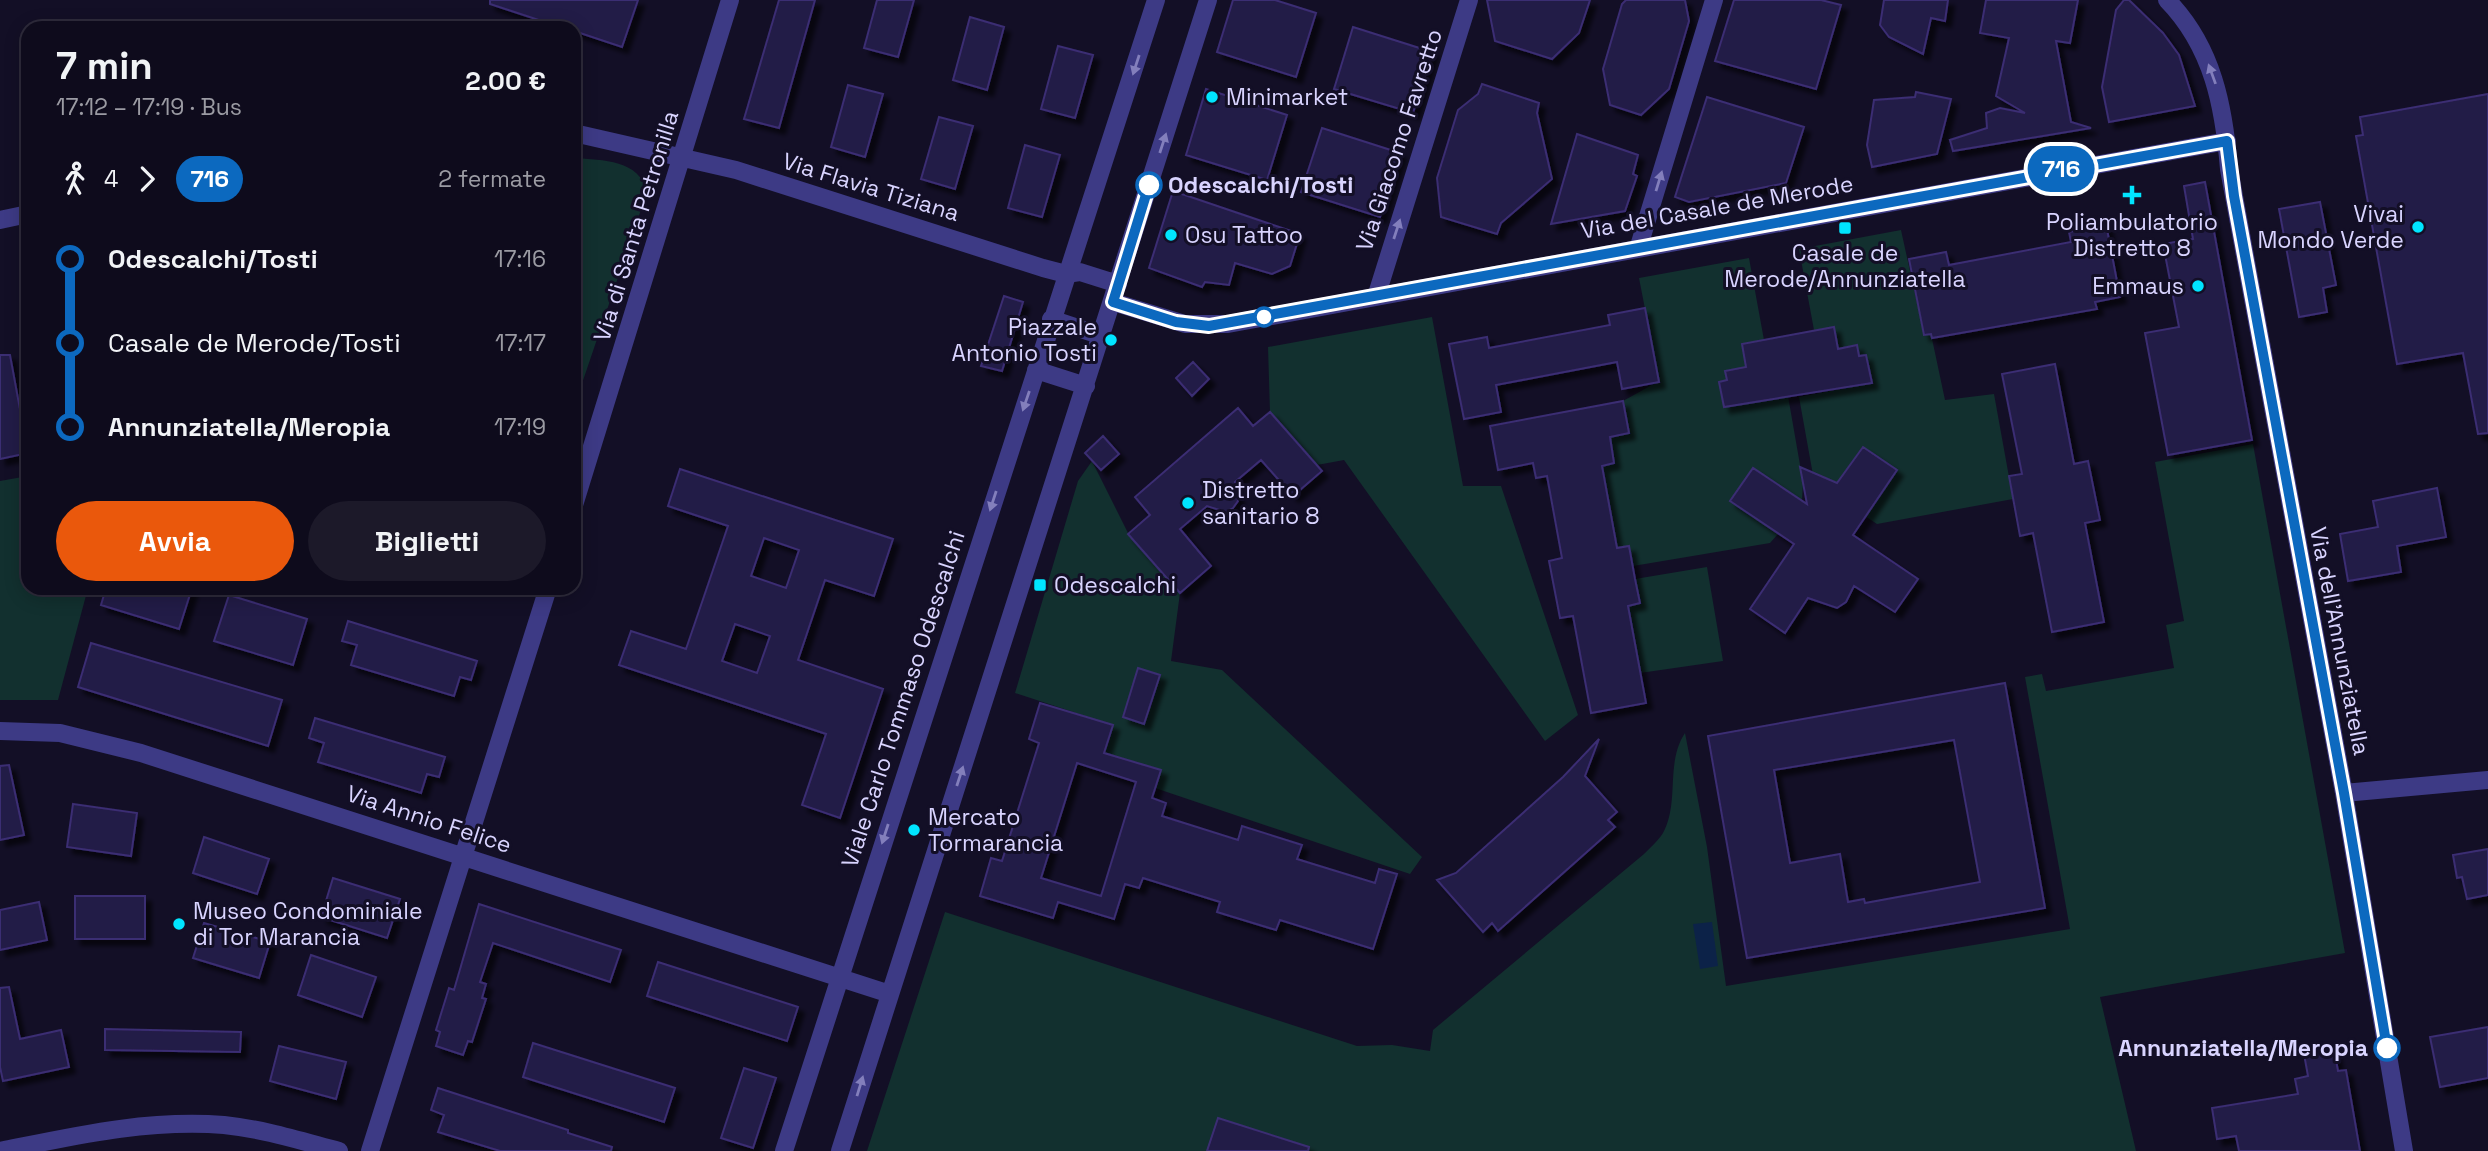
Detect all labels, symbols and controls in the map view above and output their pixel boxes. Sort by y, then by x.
street label: Via Giacomo Favretto [1349,25,1449,255]
text: 7 min [56,42,153,90]
one-way arrow [1130,55,1140,76]
text: 2.00 € [465,64,546,98]
one-way arrow [2207,64,2218,85]
place label: Minimarket [1226,82,1348,112]
marker: Minimarket [1204,89,1220,105]
text: 17:12 – 17:19 · Bus [56,92,242,122]
street label: Via di Santa Petronilla [587,107,685,345]
one-way arrow [1158,133,1168,154]
street label: Via Flavia Tiziana [779,146,963,228]
line badge: 716 [2021,146,2101,192]
text: 716 [2042,153,2080,184]
icon: walk [56,160,94,198]
icon: forward [128,160,166,198]
text: 716 [190,163,229,194]
text: 4 [104,164,118,194]
text: 2 fermate [438,164,546,194]
street label: Via del Casale de Merode [1578,168,1856,246]
place label: Odescalchi/Tosti [1168,170,1353,200]
one-way arrow [1654,170,1664,191]
marker: Odescalchi/Tosti [1136,172,1162,198]
marker: Poliambulatorio Distretto 8 [2122,185,2142,205]
place label: Vivai Mondo Verde [2257,199,2404,255]
place label: Poliambulatorio Distretto 8 [2046,207,2218,263]
one-way arrow [1392,218,1402,239]
marker: Vivai Mondo Verde [2410,219,2426,235]
place label: Osu Tattoo [1185,220,1303,250]
marker: Casale de Merode/Annunziatella [1837,220,1853,236]
marker: Osu Tattoo [1163,227,1179,243]
place label: Casale de Merode/Annunziatella [1724,238,1966,294]
text: Odescalchi/Tosti [108,242,318,276]
text: 17:16 [494,244,546,274]
place label: Emmaus [2092,271,2184,301]
marker: Emmaus [2190,278,2206,294]
unlabelled marker [1254,307,1274,327]
place label: Piazzale Antonio Tosti [952,312,1097,368]
text: Casale de Merode/Tosti [108,326,401,360]
text: 17:17 [495,328,546,358]
marker: Piazzale Antonio Tosti [1103,332,1119,348]
one-way arrow [1020,391,1031,412]
text: Annunziatella/Meropia [108,410,390,444]
text: 17:19 [494,412,546,442]
place label: Distretto sanitario 8 [1202,475,1320,531]
one-way arrow [987,491,998,512]
marker: Distretto sanitario 8 [1180,495,1196,511]
button: Avvia [56,501,294,581]
button: Biglietti [308,501,546,581]
street label: Via dell'Annunziatella [2303,524,2377,758]
street label: Viale Carlo Tommaso Odescalchi [834,527,972,871]
place label: Odescalchi [1054,570,1176,600]
marker: Odescalchi [1032,577,1048,593]
one-way arrow [955,765,966,786]
street label: Via Annio Felice [343,778,515,860]
place label: Mercato Tormarancia [928,802,1063,858]
marker: Mercato Tormarancia [906,822,922,838]
one-way arrow [879,824,889,845]
place label: Museo Condominiale di Tor Marancia [193,896,423,952]
marker: Museo Condominiale di Tor Marancia [171,916,187,932]
place label: Annunziatella/Meropia [2118,1033,2368,1063]
marker: Annunziatella/Meropia [2374,1035,2400,1061]
one-way arrow [856,1075,866,1096]

